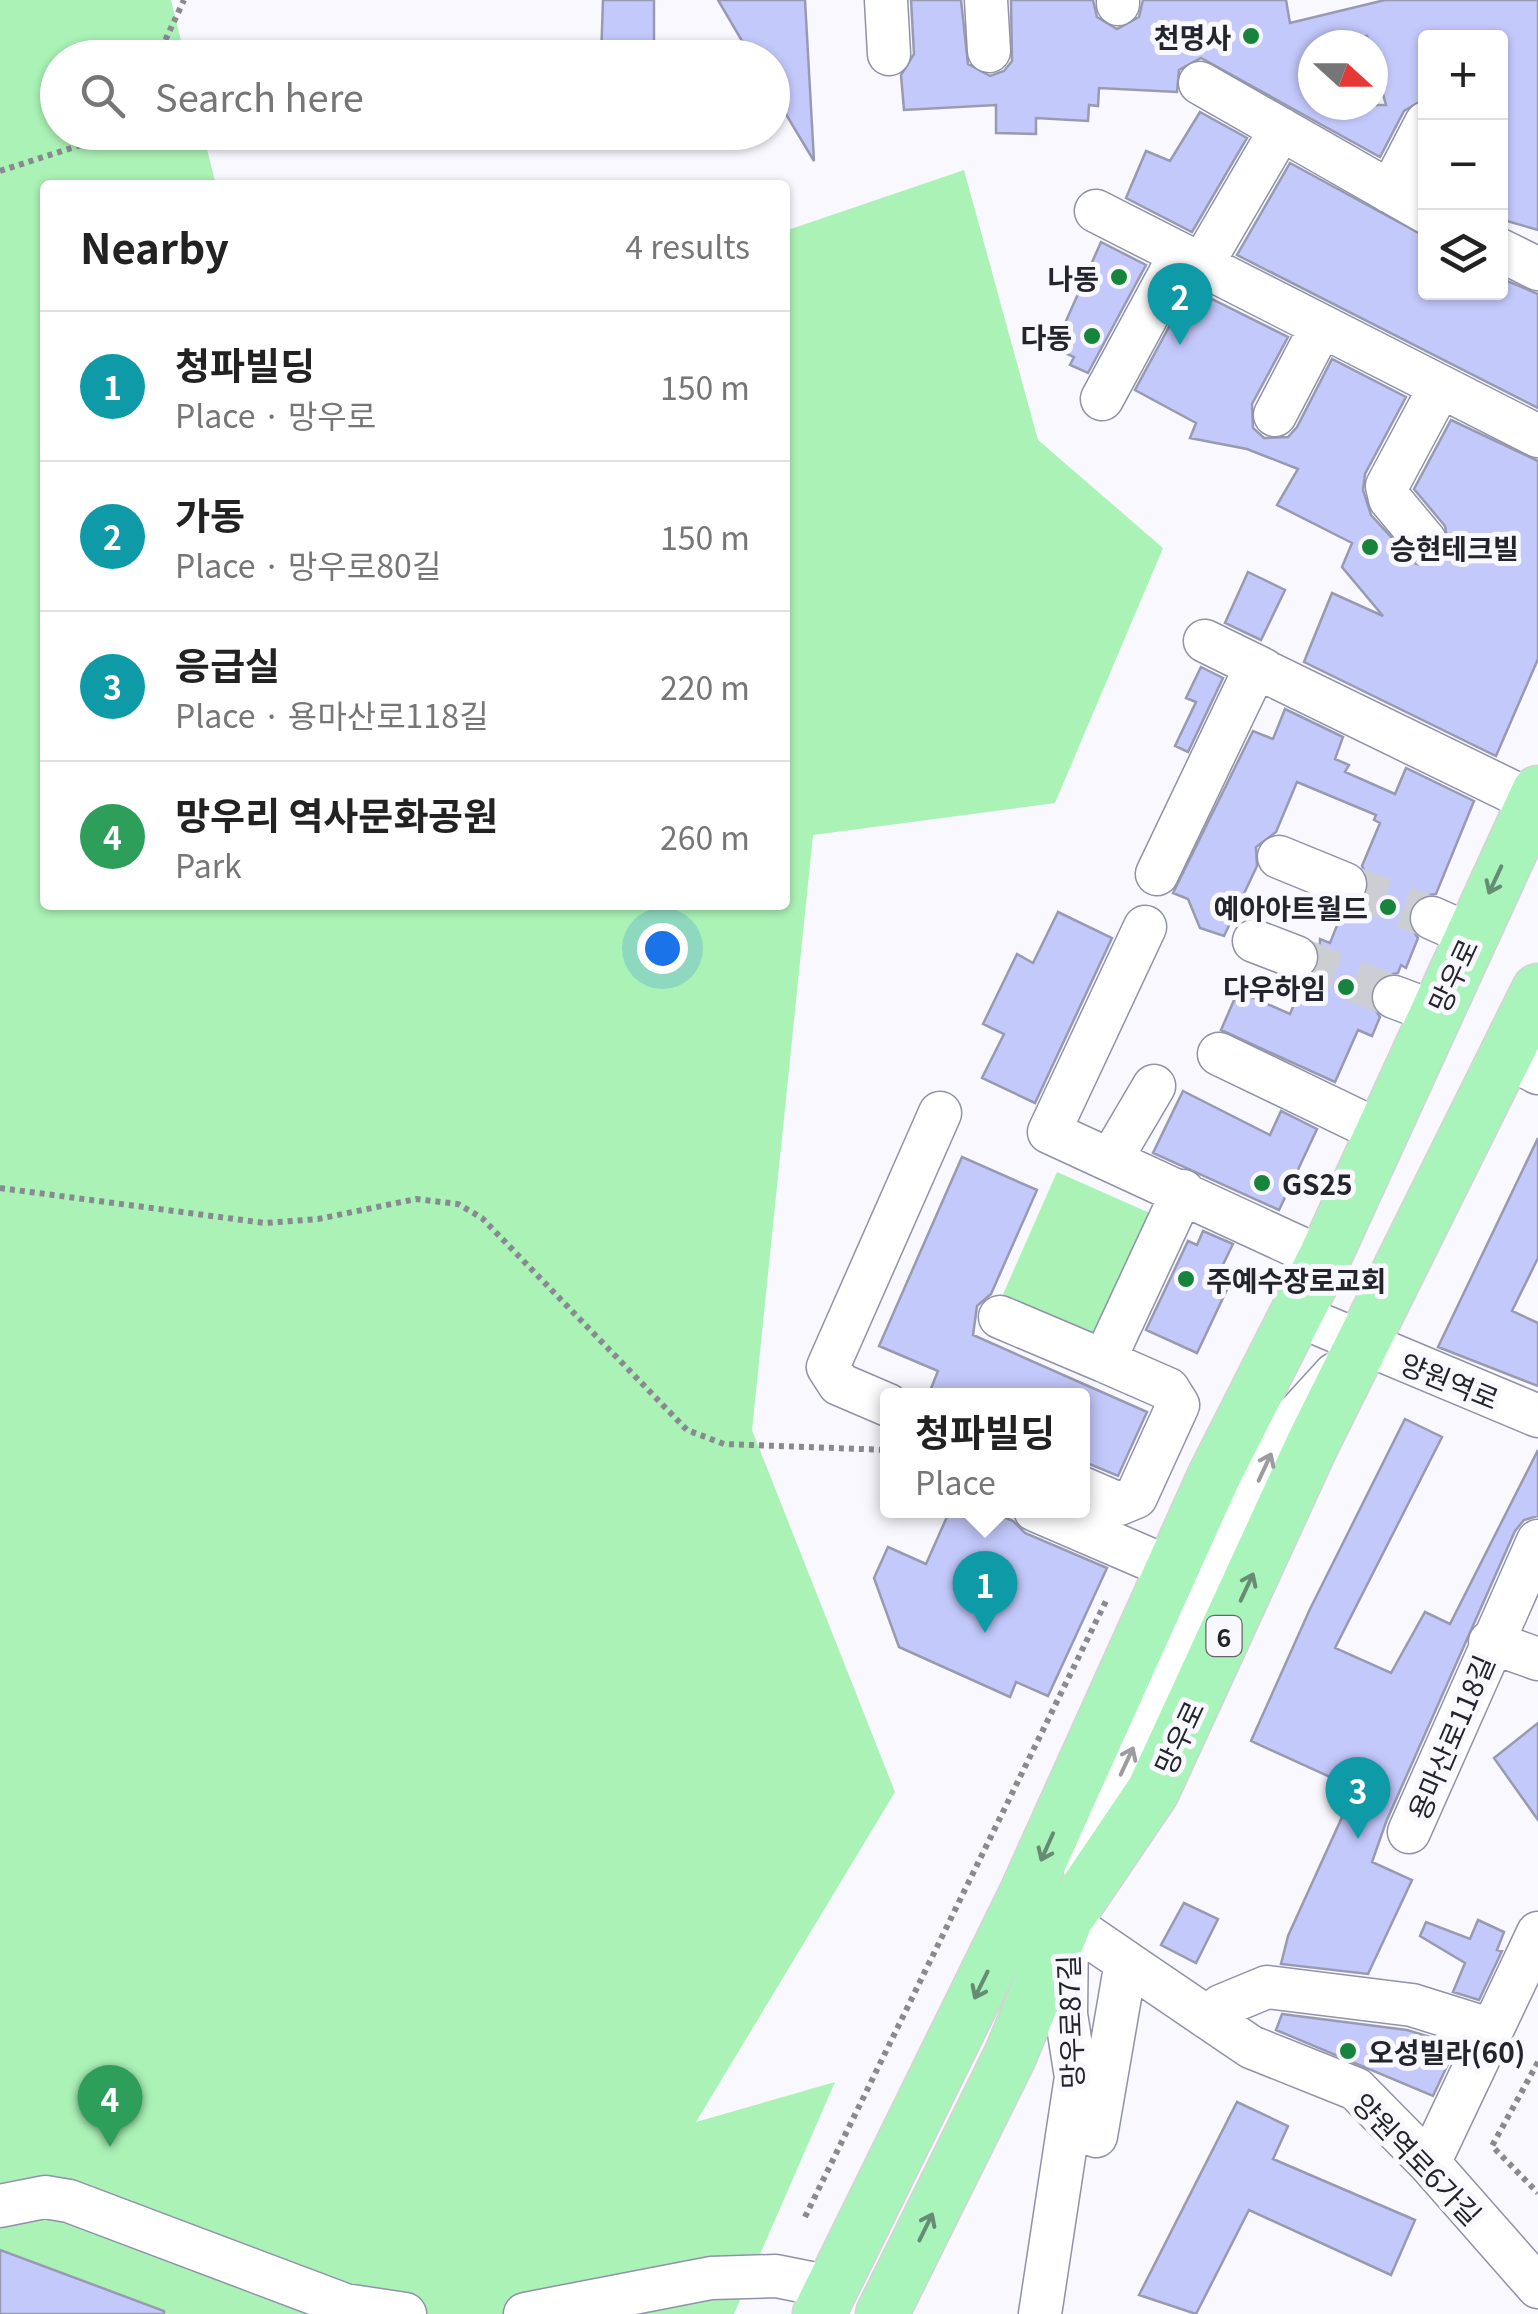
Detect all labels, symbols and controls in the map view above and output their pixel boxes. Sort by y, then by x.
place label: 천명사 [1154,16,1231,56]
marker: 천명사 [1240,25,1262,47]
north arrow [1298,30,1388,120]
map controls [1418,30,1508,300]
button: + [1418,30,1508,120]
search box [40,40,790,150]
icon: search [75,68,130,123]
text: Search here [155,68,364,123]
button: − [1418,120,1508,210]
button: layers [1418,210,1508,300]
text: Nearby [80,215,229,276]
text: 4 results [625,222,750,268]
place label: 나동 [1047,257,1099,297]
pin: 2 [1148,262,1212,345]
marker: 나동 [1108,266,1130,288]
place label: 다동 [1020,316,1072,356]
marker: 다동 [1081,325,1103,347]
text: 청파빌딩 [175,336,315,391]
text: 1 [103,363,122,409]
text: 150 m [660,363,750,409]
text: Place · 망우로 [175,391,376,437]
text: 가동 [175,486,245,541]
text: 2 [103,513,122,559]
text: 150 m [660,513,750,559]
place label: 승현테크빌 [1390,527,1519,567]
marker: 승현테크빌 [1359,536,1381,558]
text: Place · 망우로80길 [175,541,441,587]
text: 응급실 [175,636,280,691]
text: 3 [103,663,122,709]
text: 220 m [660,663,750,709]
text: Place · 용마산로118길 [175,691,488,737]
text: 망우리 역사문화공원 [175,786,498,841]
text: 4 [103,813,122,859]
text: 260 m [660,813,750,859]
text: Park [175,841,242,887]
one-way arrow [1485,864,1504,894]
place label: 예아아트월드 [1213,887,1368,927]
marker: 예아아트월드 [1377,896,1399,918]
your location [637,923,688,974]
street label: 망우로 [1418,932,1486,1018]
place label: 다우하임 [1223,967,1326,1007]
marker: 다우하임 [1335,976,1357,998]
place label: GS25 [1282,1163,1353,1203]
marker: GS25 [1251,1172,1273,1194]
place label: 주예수장로교회 [1206,1259,1386,1299]
marker: 주예수장로교회 [1175,1268,1197,1290]
street label: 양원역로 [1395,1342,1505,1418]
popup [880,1388,1090,1518]
text: 청파빌딩 [915,1403,1055,1458]
one-way arrow [1257,1453,1276,1483]
text: Place [915,1458,996,1504]
pin: 1 [952,1550,1018,1633]
one-way arrow [1239,1572,1257,1603]
road number: 6 [1206,1616,1242,1656]
street label: 용마산로118길 [1397,1648,1503,1826]
street label: 망우로 [1144,1694,1212,1780]
one-way arrow [1119,1747,1138,1777]
pin: 3 [1326,1756,1390,1839]
one-way arrow [1037,1831,1055,1862]
street label: 망우로87길 [1047,1954,1091,2090]
one-way arrow [971,1969,990,1999]
place label: 오성빌라(60) [1368,2031,1525,2071]
marker: 오성빌라(60) [1337,2040,1359,2062]
pin: 4 [78,2064,142,2147]
street label: 양원역로6가길 [1345,2083,1491,2233]
one-way arrow [917,2212,936,2242]

